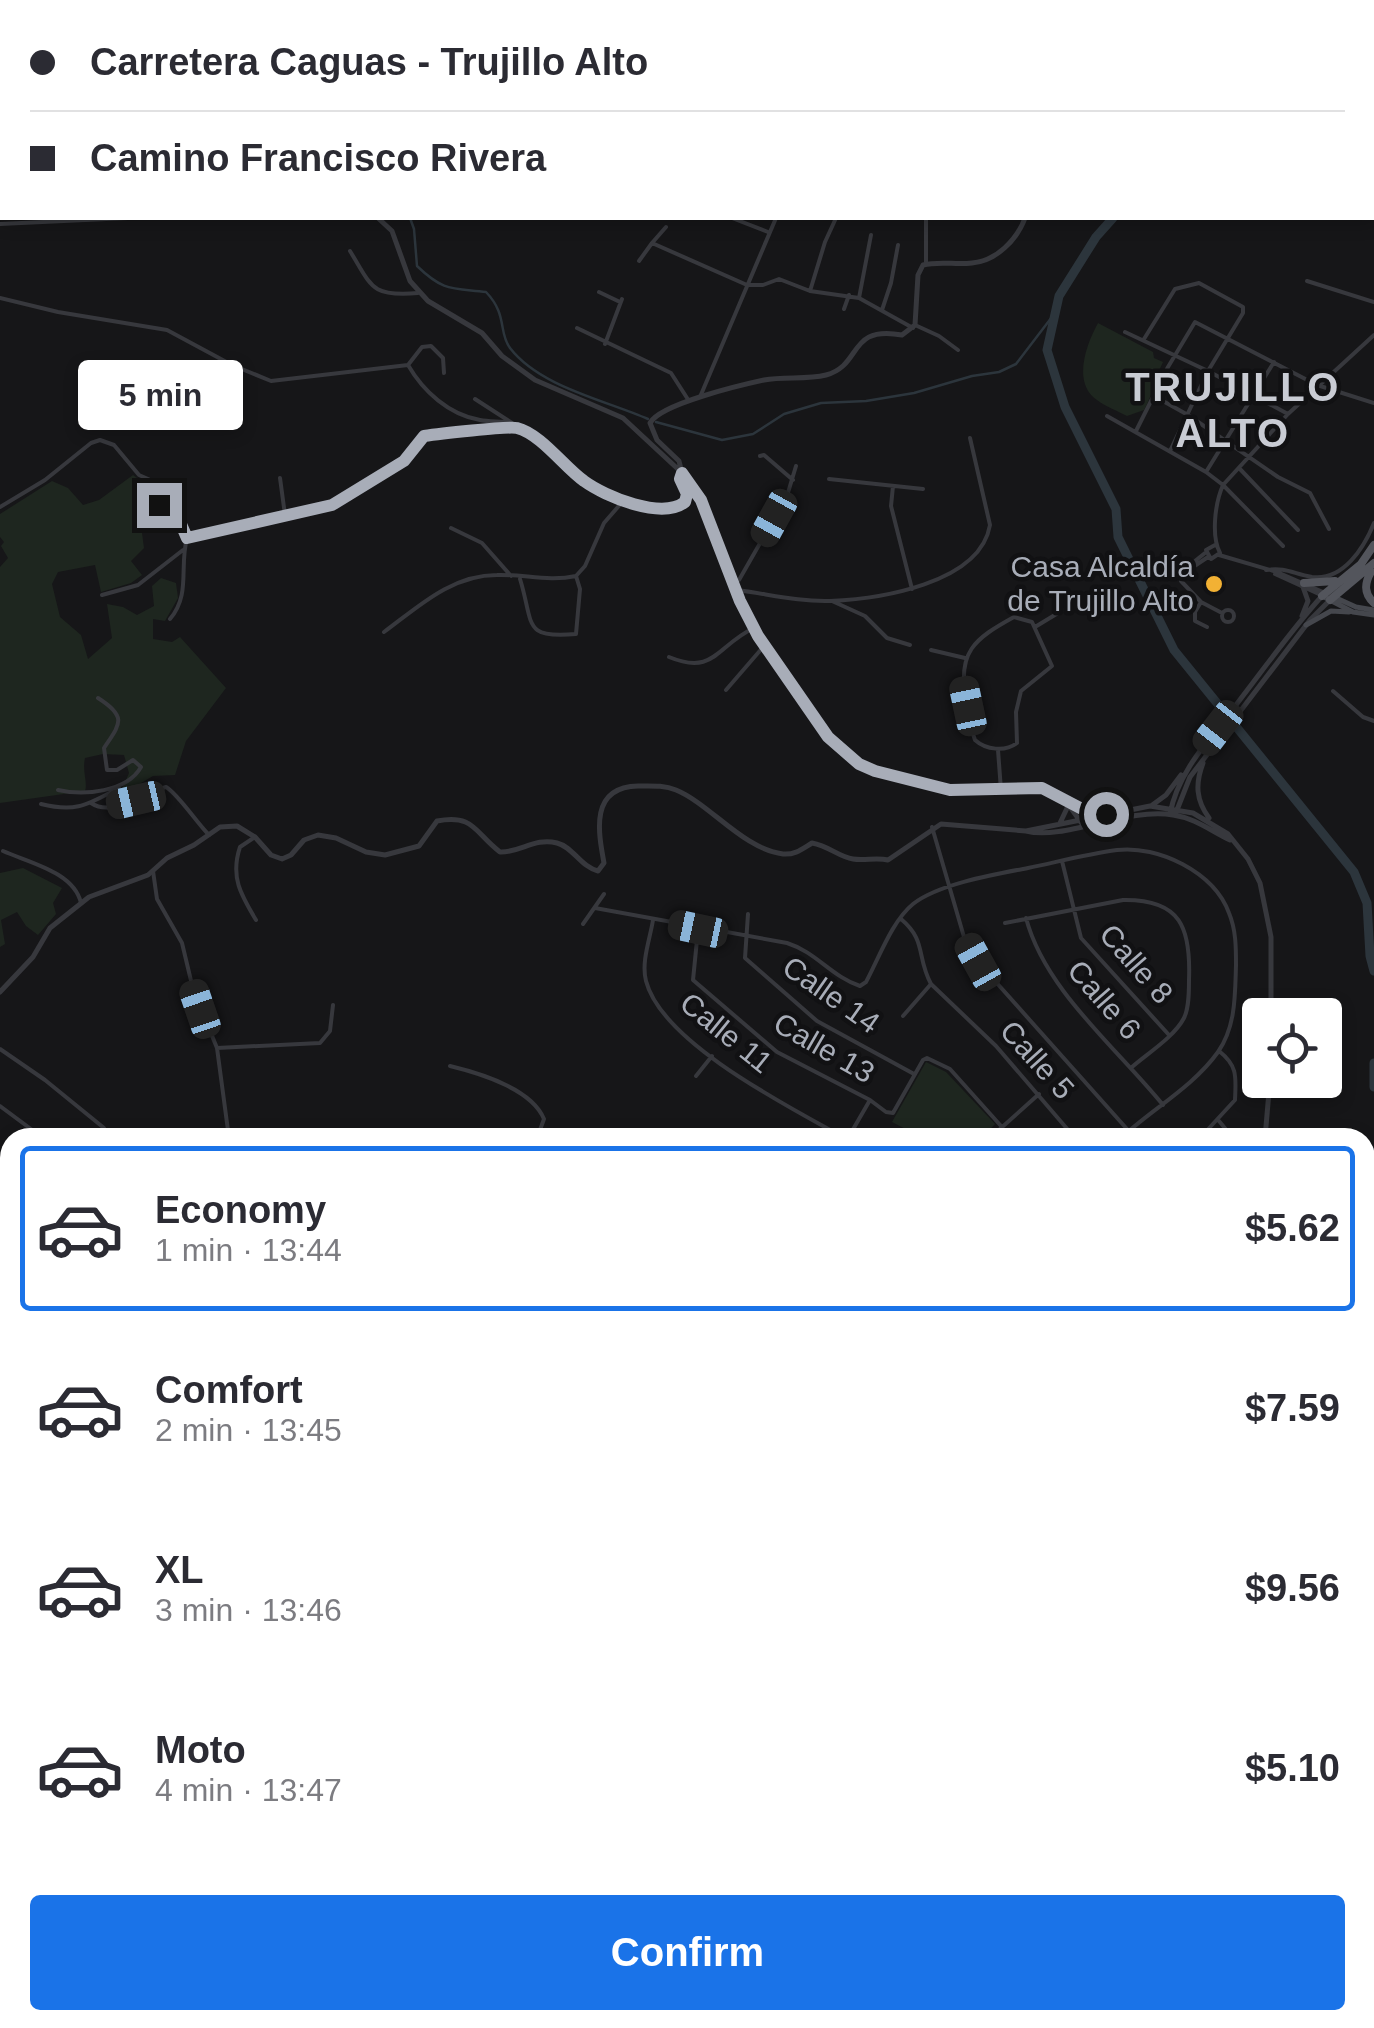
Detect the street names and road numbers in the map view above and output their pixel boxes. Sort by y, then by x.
street label: Calle 8 [1093,918,1179,1010]
street label: Calle 14 [777,950,886,1040]
street label: Calle 6 [1061,954,1147,1046]
street label: Calle 11 [674,986,779,1079]
street label: Calle 13 [768,1006,880,1089]
street label: Calle 5 [994,1014,1081,1105]

